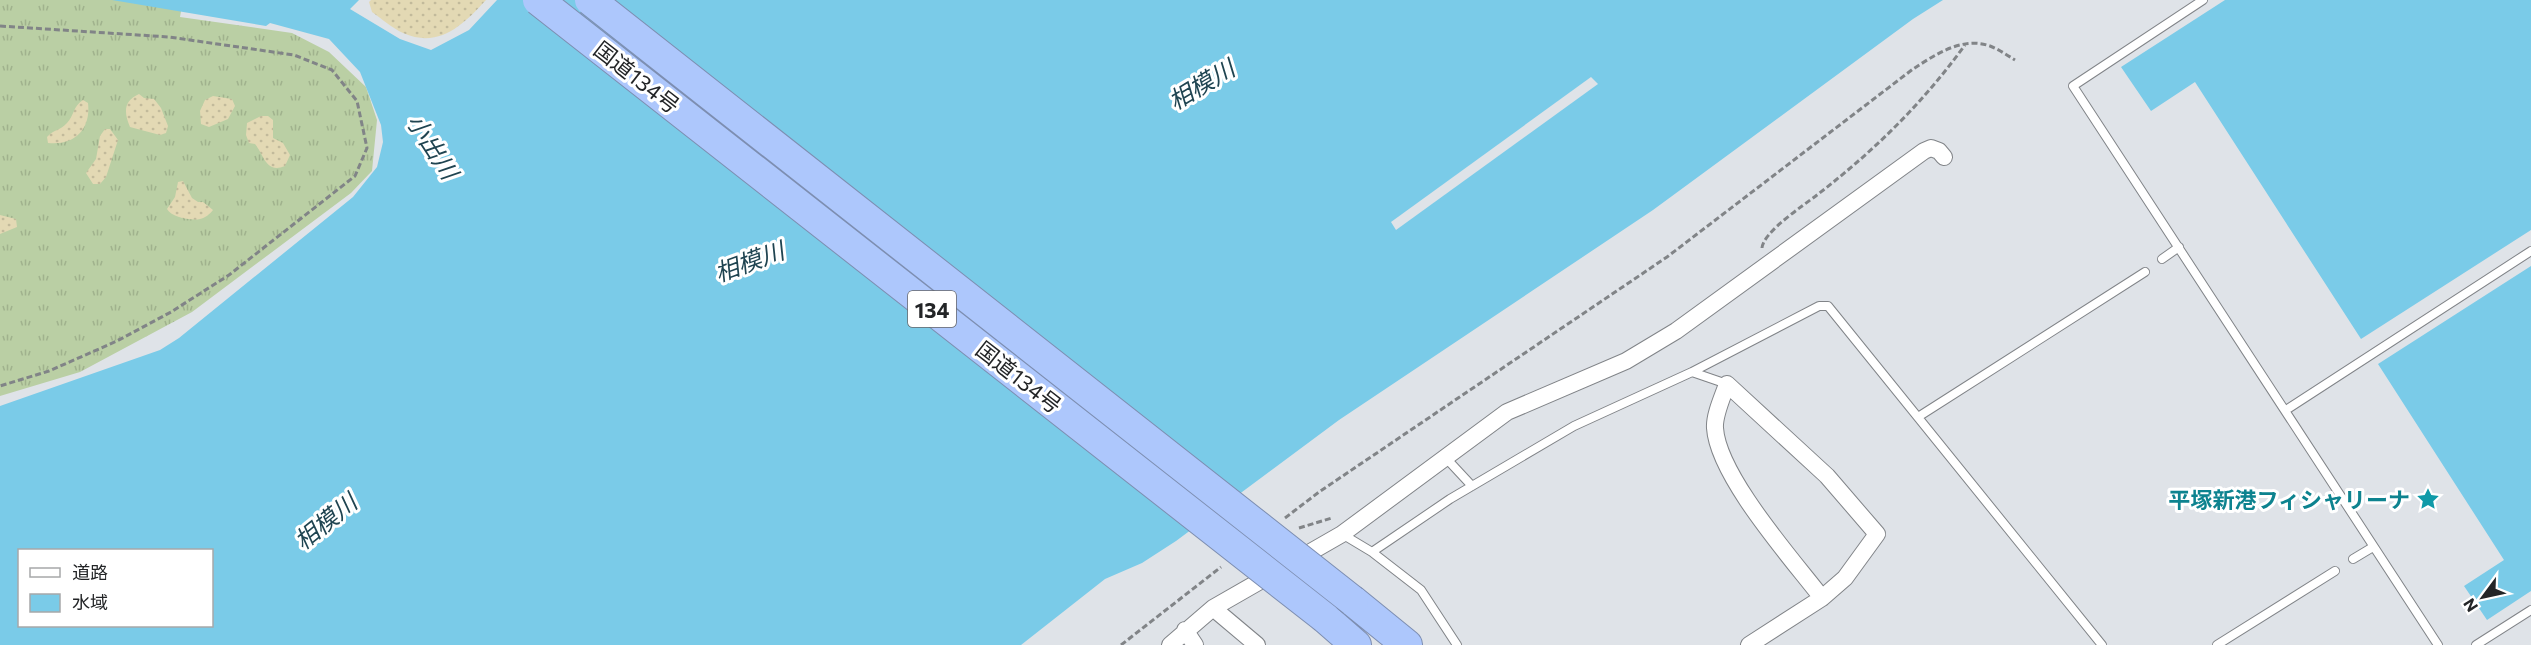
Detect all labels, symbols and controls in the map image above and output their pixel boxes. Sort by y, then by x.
street label: 国道134号 [589,35,685,119]
water label: 相模川 [1163,51,1242,115]
water label: 小出川 [401,108,466,187]
water label: 相模川 [710,234,791,287]
road number: 134 [908,291,956,327]
street label: 国道134号 [971,335,1067,419]
water label: 相模川 [288,485,364,555]
place label: 平塚新港フィシャリーナ [2168,486,2410,513]
place icon: 平塚新港フィシャリーナ [2415,486,2441,512]
legend [18,549,213,627]
text: 道路 [72,561,108,583]
north arrow [2453,567,2513,627]
text: 水域 [72,591,108,613]
text: N [2459,595,2481,616]

